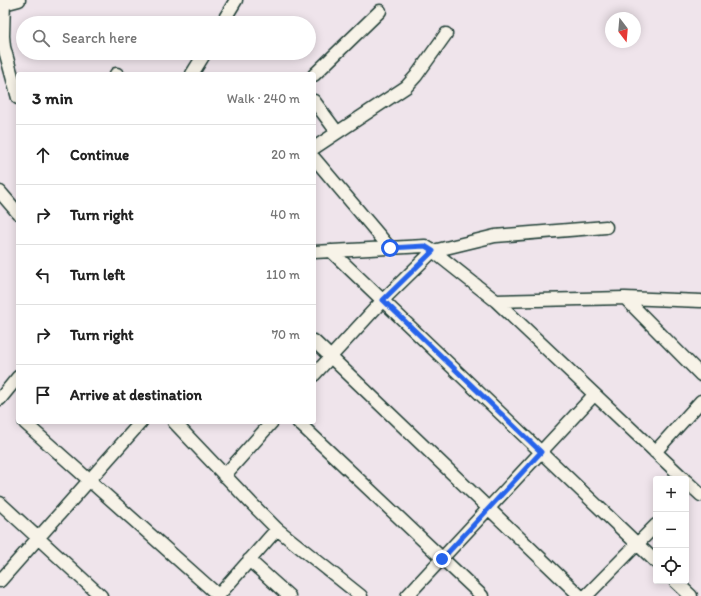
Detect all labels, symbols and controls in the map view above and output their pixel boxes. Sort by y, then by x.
north arrow [605,12,641,48]
search box [16,16,316,60]
icon: search [30,27,52,49]
text: Search here [62,29,137,47]
text: 3 min [32,88,73,108]
text: Walk · 240 m [227,91,300,106]
icon: ahead [32,144,54,166]
text: Continue [70,146,129,164]
text: 20 m [271,147,300,162]
icon: right [32,204,54,226]
text: Turn right [70,206,134,224]
text: 40 m [270,207,300,222]
route start [381,239,399,257]
icon: left [32,264,54,286]
text: Turn left [70,266,125,284]
text: 110 m [266,267,300,282]
icon: right [32,324,54,346]
text: Turn right [70,326,134,344]
text: 70 m [272,327,300,342]
icon: arrive [32,384,54,406]
text: Arrive at destination [70,386,202,404]
map controls [653,476,689,584]
button: + [653,476,689,512]
button: − [653,512,689,548]
button: locate [653,548,689,584]
route end [433,550,451,568]

